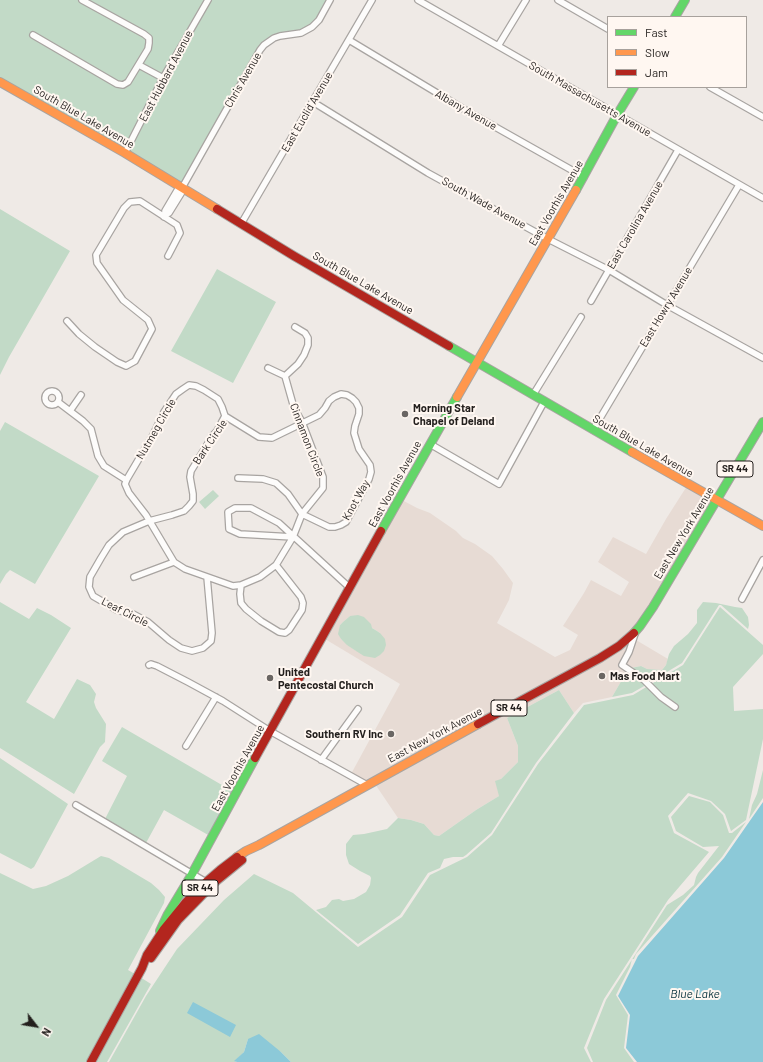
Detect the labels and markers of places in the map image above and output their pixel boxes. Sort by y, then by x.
place label: Morning Star Chapel of Deland [413,401,495,427]
marker: Morning Star Chapel of Deland [400,409,410,419]
place label: United Pentecostal Church [278,665,373,691]
place label: Mas Food Mart [610,669,680,683]
marker: Mas Food Mart [597,671,607,681]
marker: United Pentecostal Church [265,673,275,683]
place label: Southern RV Inc [305,727,383,741]
marker: Southern RV Inc [386,729,396,739]

